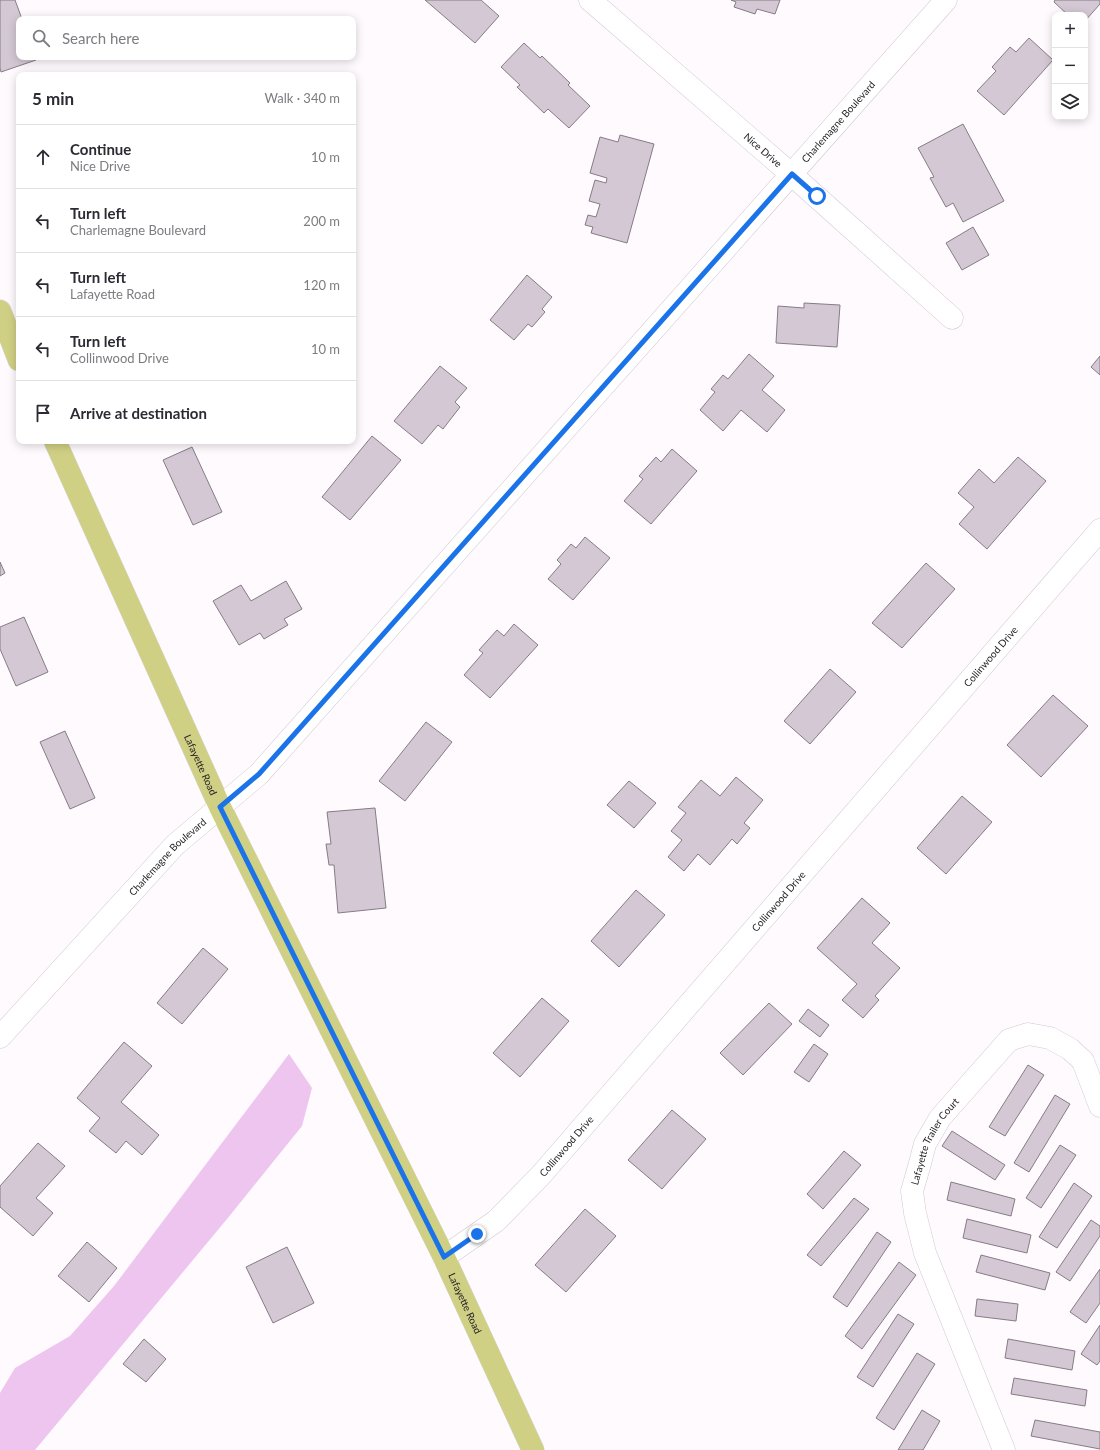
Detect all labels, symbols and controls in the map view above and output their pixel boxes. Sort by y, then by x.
map controls [1052,12,1088,120]
button: + [1052,12,1088,48]
search box [16,16,356,60]
icon: search [30,27,52,49]
text: Search here [62,29,139,47]
button: − [1052,48,1088,84]
street label: Charlemagne Boulevard [799,79,877,165]
button: layers [1052,84,1088,120]
text: 5 min [32,88,74,109]
text: Walk · 340 m [264,90,340,106]
street label: Nice Drive [742,130,785,170]
text: Continue [70,140,131,158]
icon: ahead [32,146,54,168]
text: 10 m [311,149,340,165]
text: Nice Drive [70,158,130,174]
route start [808,187,826,205]
text: Turn left [70,204,126,222]
icon: left [32,210,54,232]
text: 200 m [303,213,340,229]
text: Charlemagne Boulevard [70,222,206,238]
text: Turn left [70,268,126,286]
icon: left [32,274,54,296]
text: 120 m [303,277,340,293]
text: Lafayette Road [70,286,155,302]
text: Turn left [70,332,126,350]
icon: left [32,338,54,360]
text: 10 m [311,341,340,357]
text: Collinwood Drive [70,350,169,366]
icon: arrive [32,402,54,424]
text: Arrive at destination [70,404,207,422]
street label: Collinwood Drive [961,624,1020,689]
street label: Lafayette Road [182,732,220,797]
street label: Charlemagne Boulevard [126,816,208,898]
street label: Collinwood Drive [749,868,808,934]
street label: Lafayette Trailer Court [908,1095,962,1186]
street label: Collinwood Drive [537,1113,596,1179]
route end [468,1225,486,1243]
street label: Lafayette Road [446,1271,484,1335]

